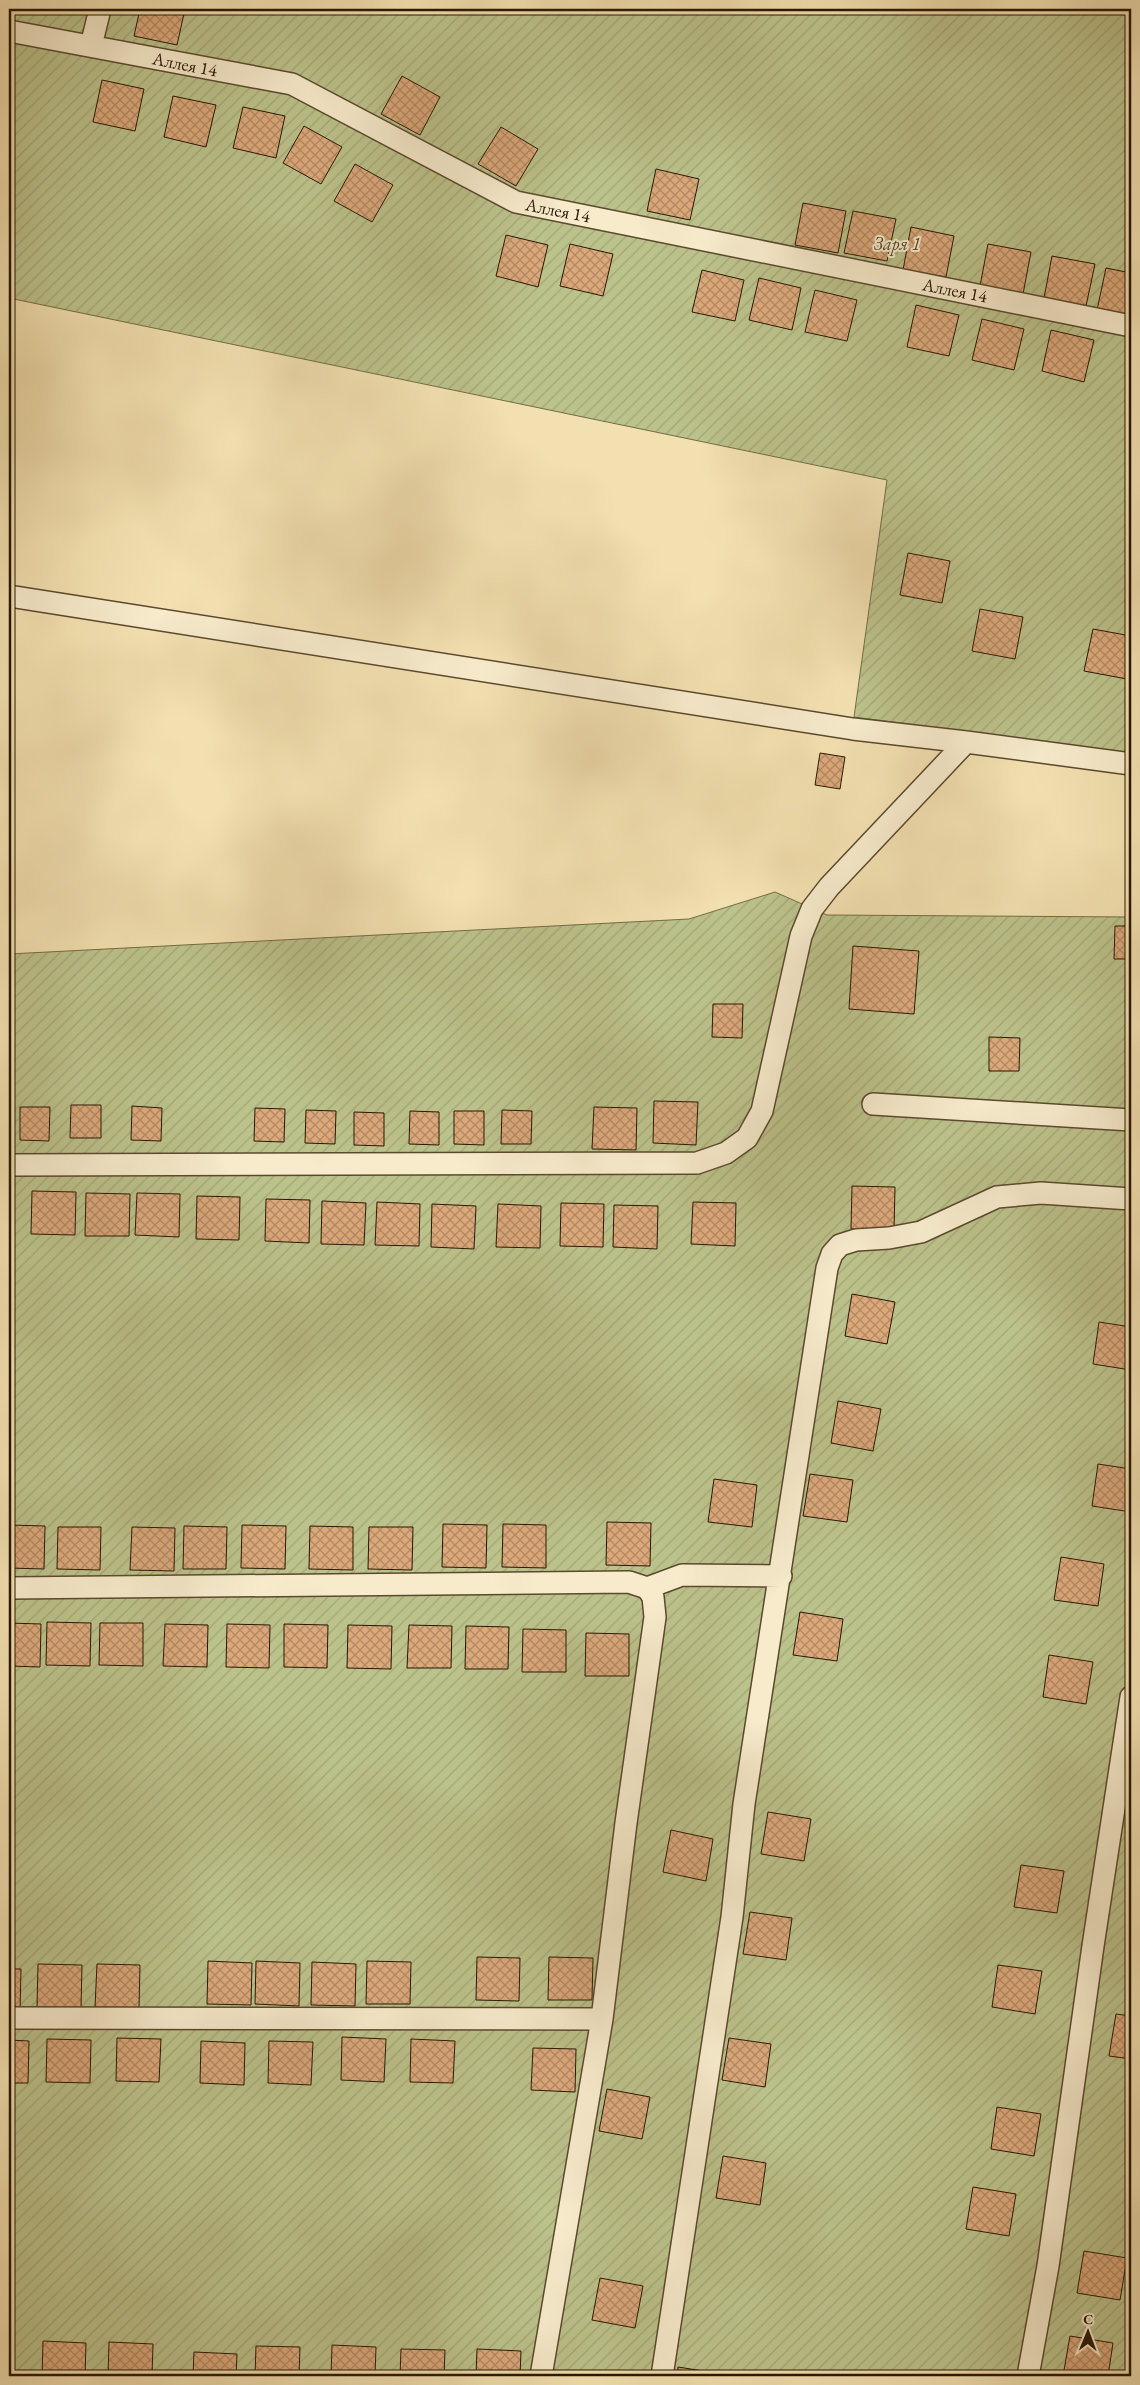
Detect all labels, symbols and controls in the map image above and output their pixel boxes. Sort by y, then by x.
street label: Аллея 14 [150,46,220,82]
street label: Аллея 14 [523,192,593,228]
park label: Заря 1 [874,232,920,256]
street label: Аллея 14 [920,272,990,308]
north arrow [1062,2308,1112,2358]
text: С [1083,2310,1093,2328]

